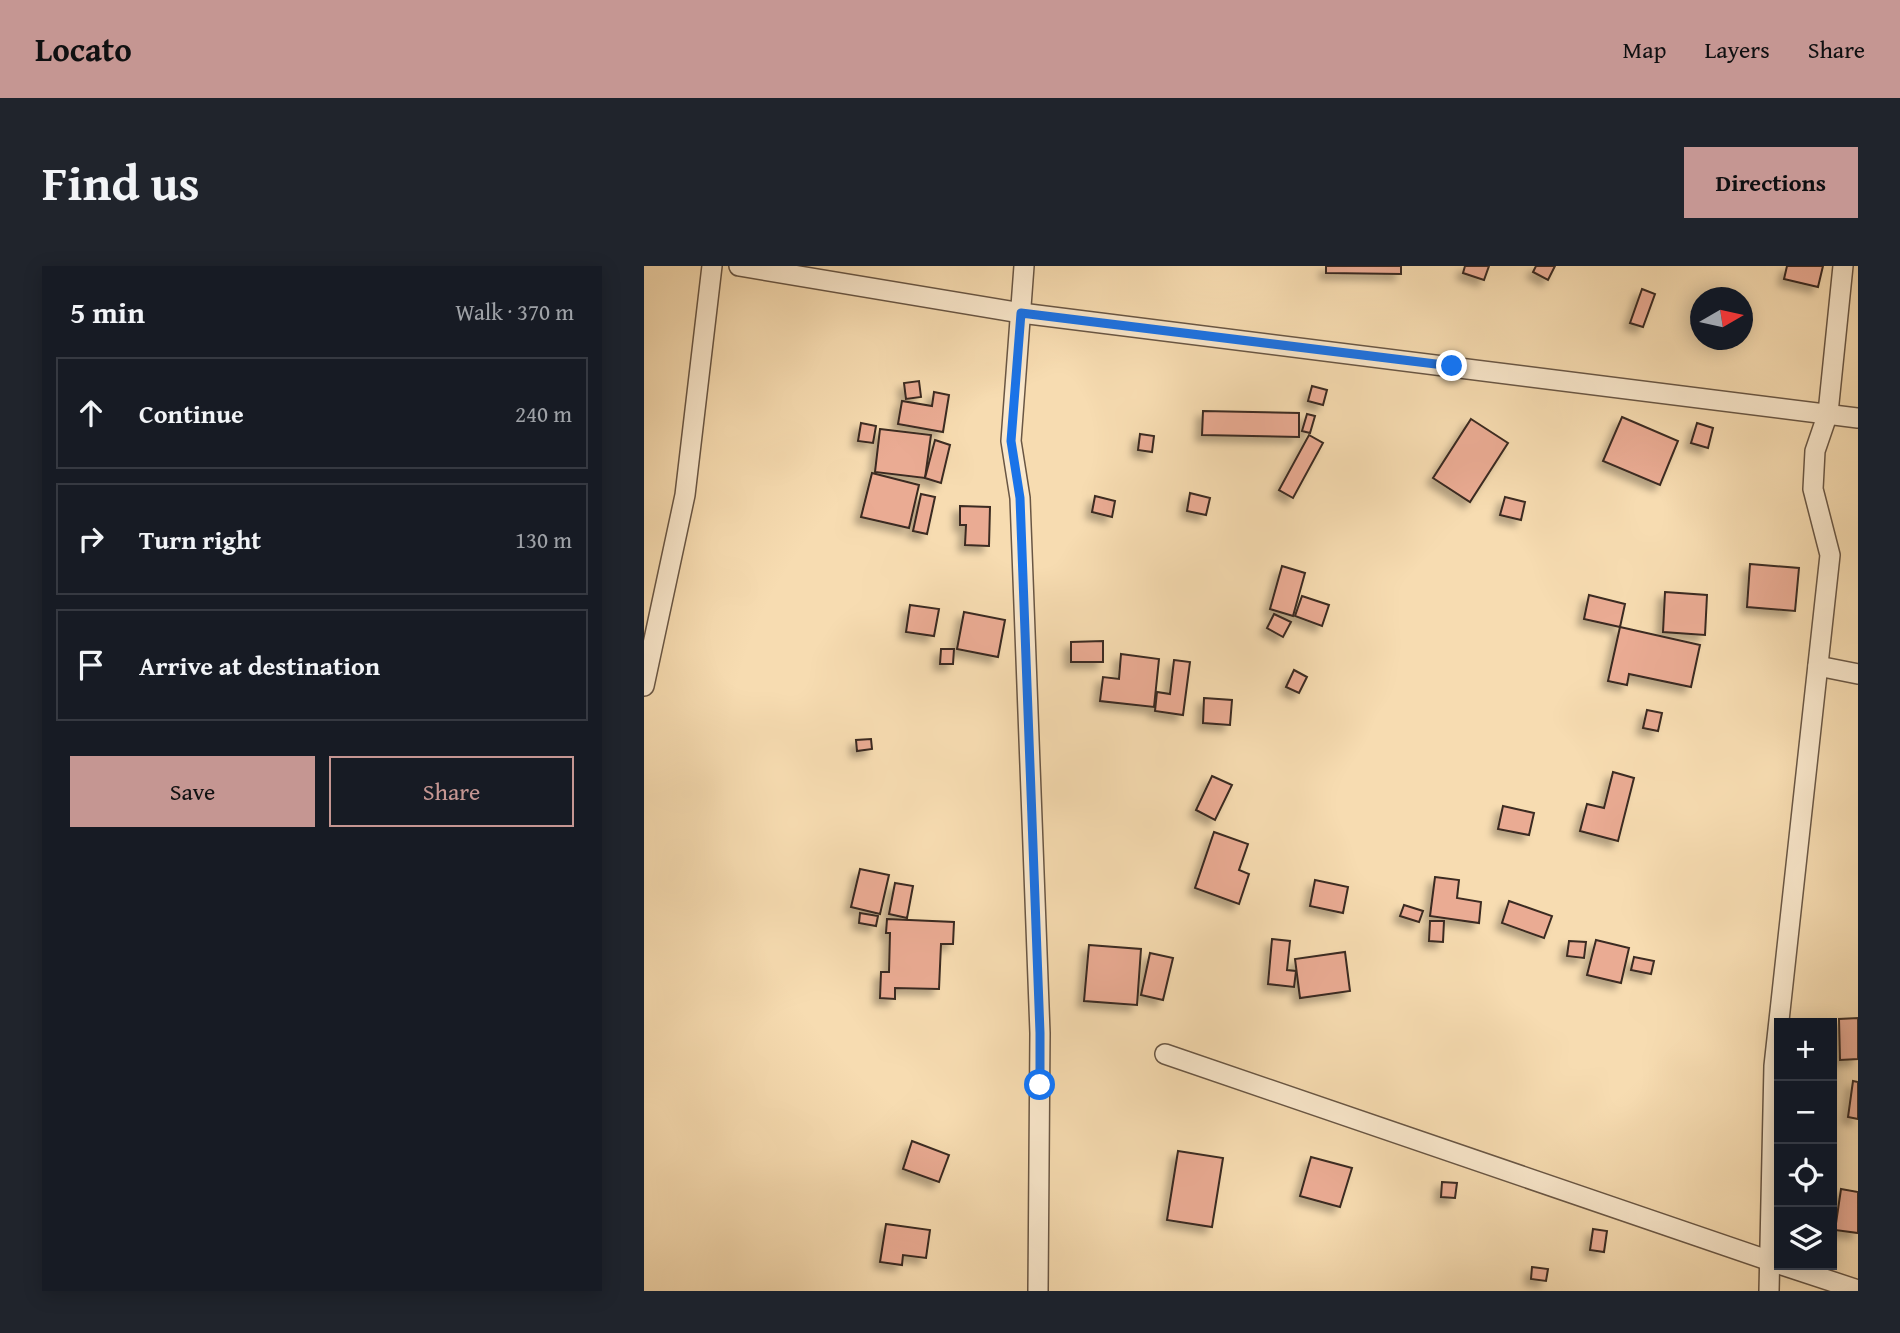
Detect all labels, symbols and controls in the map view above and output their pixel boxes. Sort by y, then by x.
text: Locato [35,25,132,73]
text: Map [1623,32,1666,67]
text: Layers [1704,32,1770,67]
text: Share [1808,32,1865,67]
text: Find us [42,146,200,218]
button: Directions [1684,147,1858,218]
north arrow [1690,287,1753,350]
text: 5 min [70,290,145,334]
text: Walk · 370 m [455,295,574,328]
route end [1436,350,1467,381]
icon: ahead [72,394,110,432]
text: Continue [139,394,244,433]
text: 240 m [515,397,572,430]
icon: right [72,520,110,558]
text: Turn right [139,520,261,559]
text: 130 m [515,523,572,556]
icon: arrive [72,646,110,684]
text: Arrive at destination [139,646,380,685]
button: Save [70,756,315,827]
button: Share [329,756,574,827]
map controls [1774,1018,1837,1270]
button: + [1774,1018,1837,1081]
route start [1024,1069,1055,1100]
button: − [1774,1081,1837,1144]
button: locate [1774,1144,1837,1207]
button: layers [1774,1207,1837,1270]

